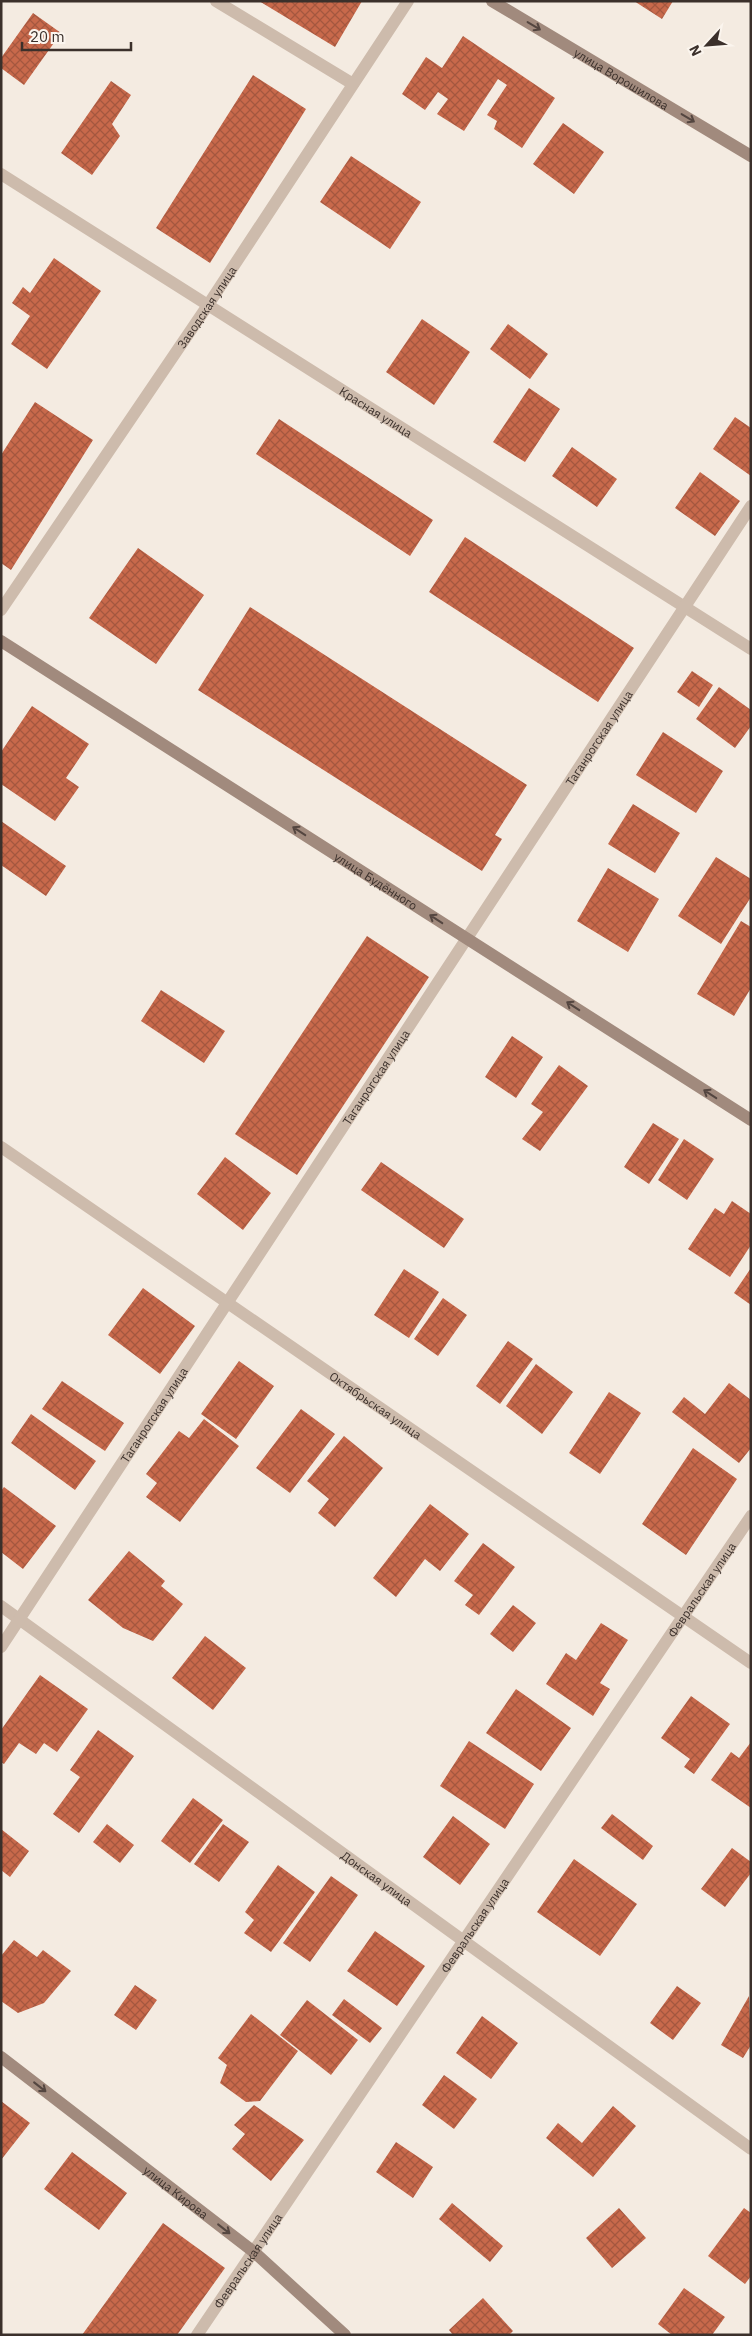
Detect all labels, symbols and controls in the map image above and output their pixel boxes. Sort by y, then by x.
scale bar [22,20,131,52]
north arrow [682,20,732,70]
one-way arrow [526,22,540,32]
text: 20 m [30,27,65,46]
text: N [685,42,706,59]
street label: улица Ворошилова [572,44,672,113]
one-way arrow [681,114,695,124]
street label: Заводская улица [173,263,239,351]
street label: Красная улица [337,383,416,441]
street label: Таганрогская улица [562,687,636,788]
one-way arrow [292,826,306,836]
street label: улица Будённого [332,848,421,913]
one-way arrow [429,913,443,923]
one-way arrow [566,1001,580,1011]
street label: Таганрогская улица [339,1026,413,1128]
one-way arrow [703,1088,717,1098]
street label: Таганрогская улица [117,1364,191,1465]
street label: Октябрьская улица [327,1368,425,1442]
street label: Февральская улица [664,1539,739,1640]
street label: Донская улица [338,1847,416,1909]
street label: Февральская улица [437,1874,512,1975]
one-way arrow [33,2082,47,2092]
street label: улица Кирова [141,2162,212,2222]
street label: Февральская улица [210,2210,285,2311]
one-way arrow [217,2223,230,2234]

